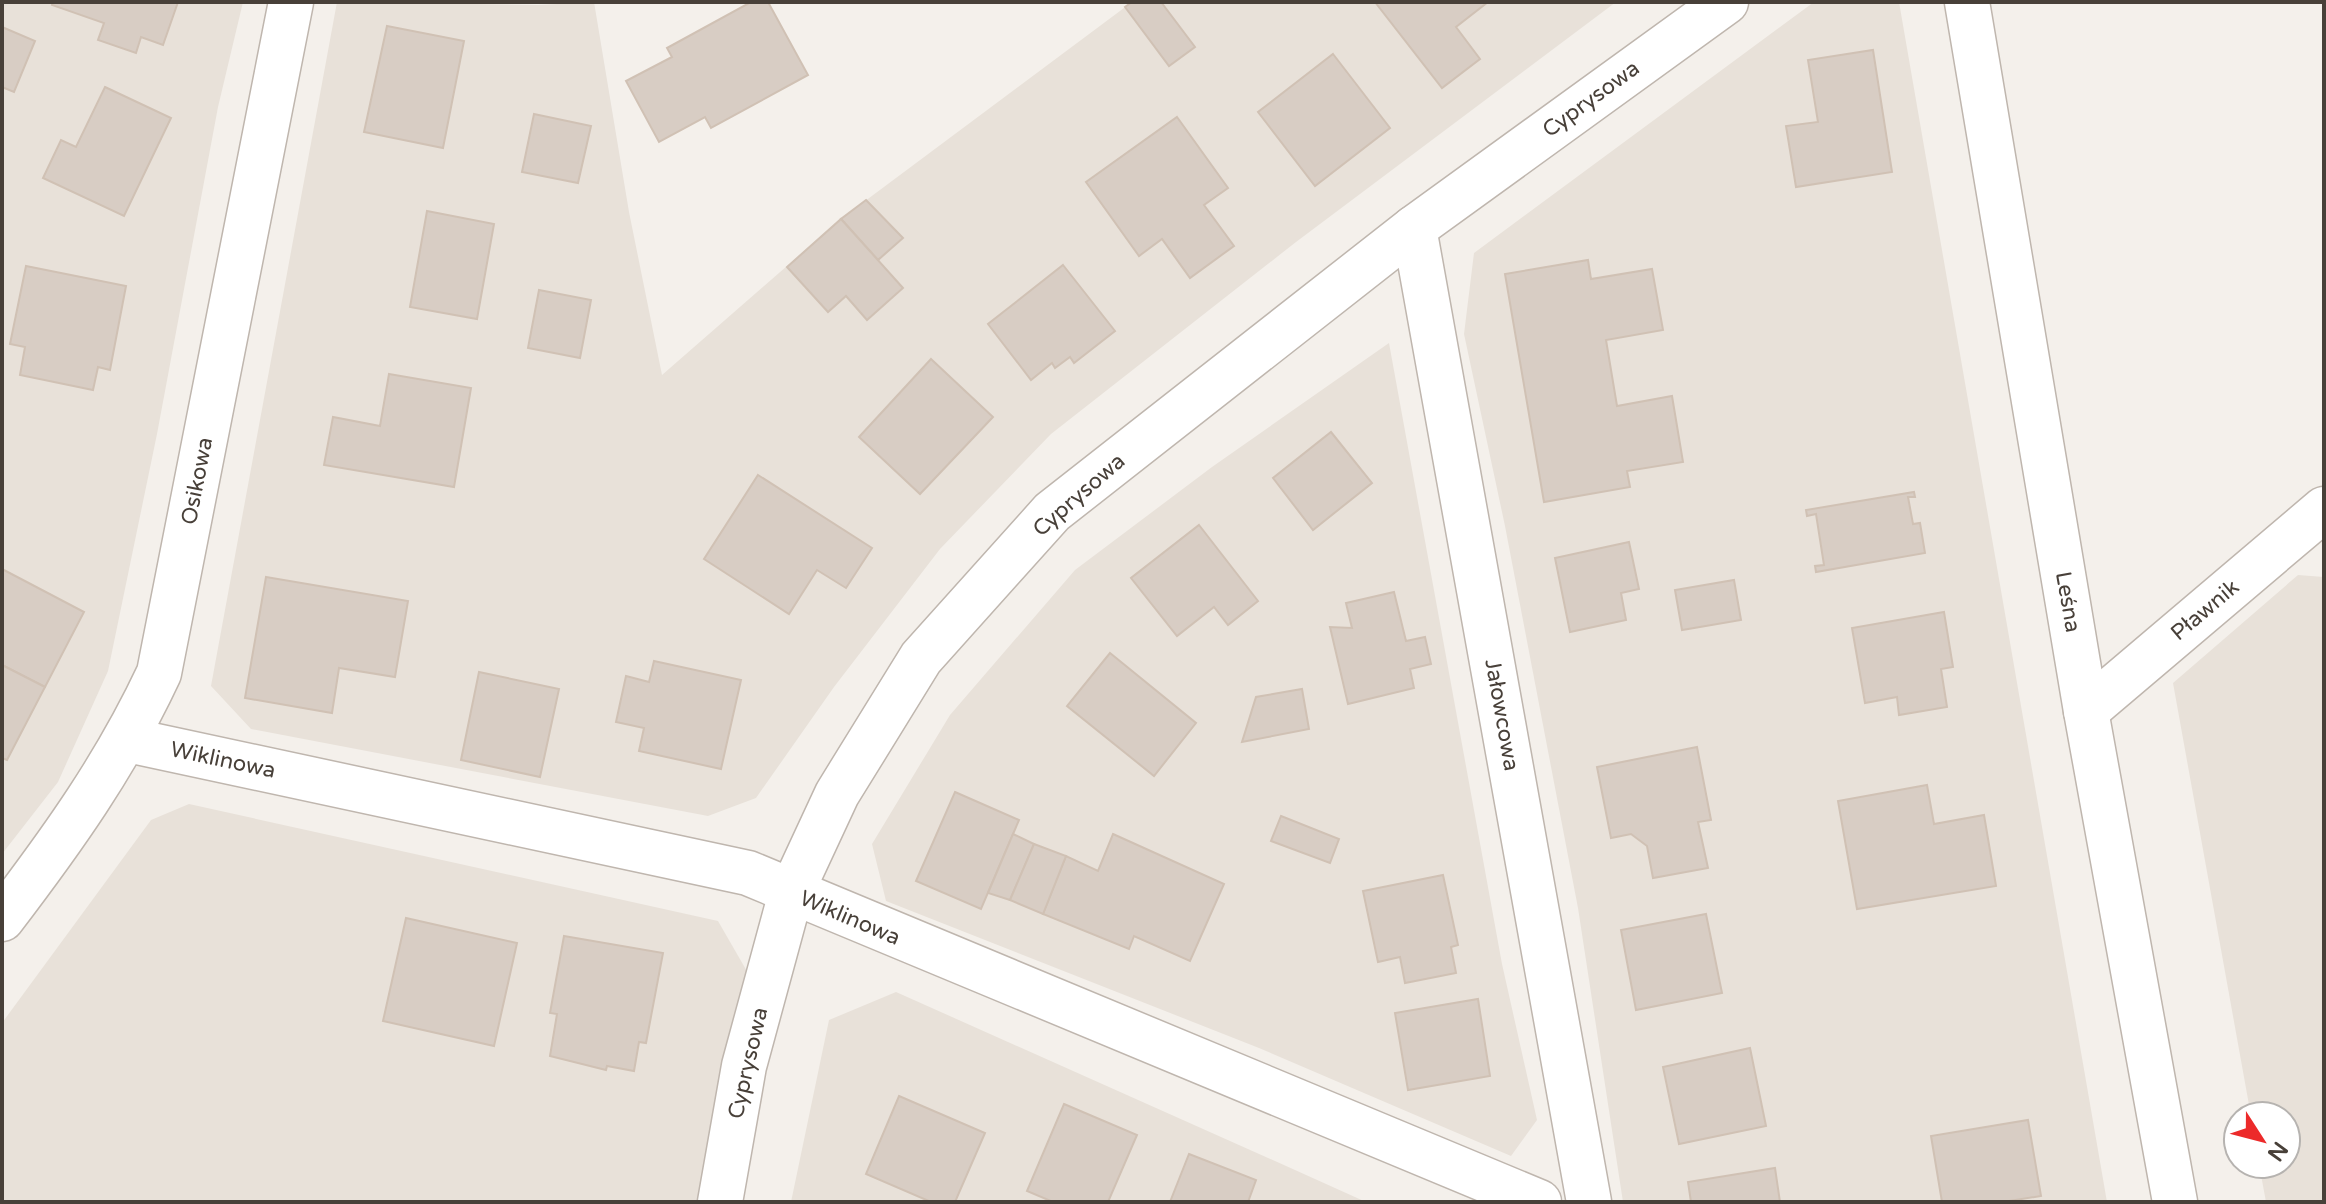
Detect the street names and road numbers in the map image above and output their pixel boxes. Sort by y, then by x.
street label: Cyprysowa [1537,55,1645,143]
street label: Osikowa [176,435,218,527]
street label: Cyprysowa [1028,448,1130,542]
street label: Leśna [2050,569,2086,635]
street label: Pławnik [2166,574,2244,646]
street label: Jałowcowa [1479,657,1525,773]
street label: Wiklinowa [168,736,278,784]
street label: Wiklinowa [796,885,904,951]
street label: Cyprysowa [723,1005,773,1121]

